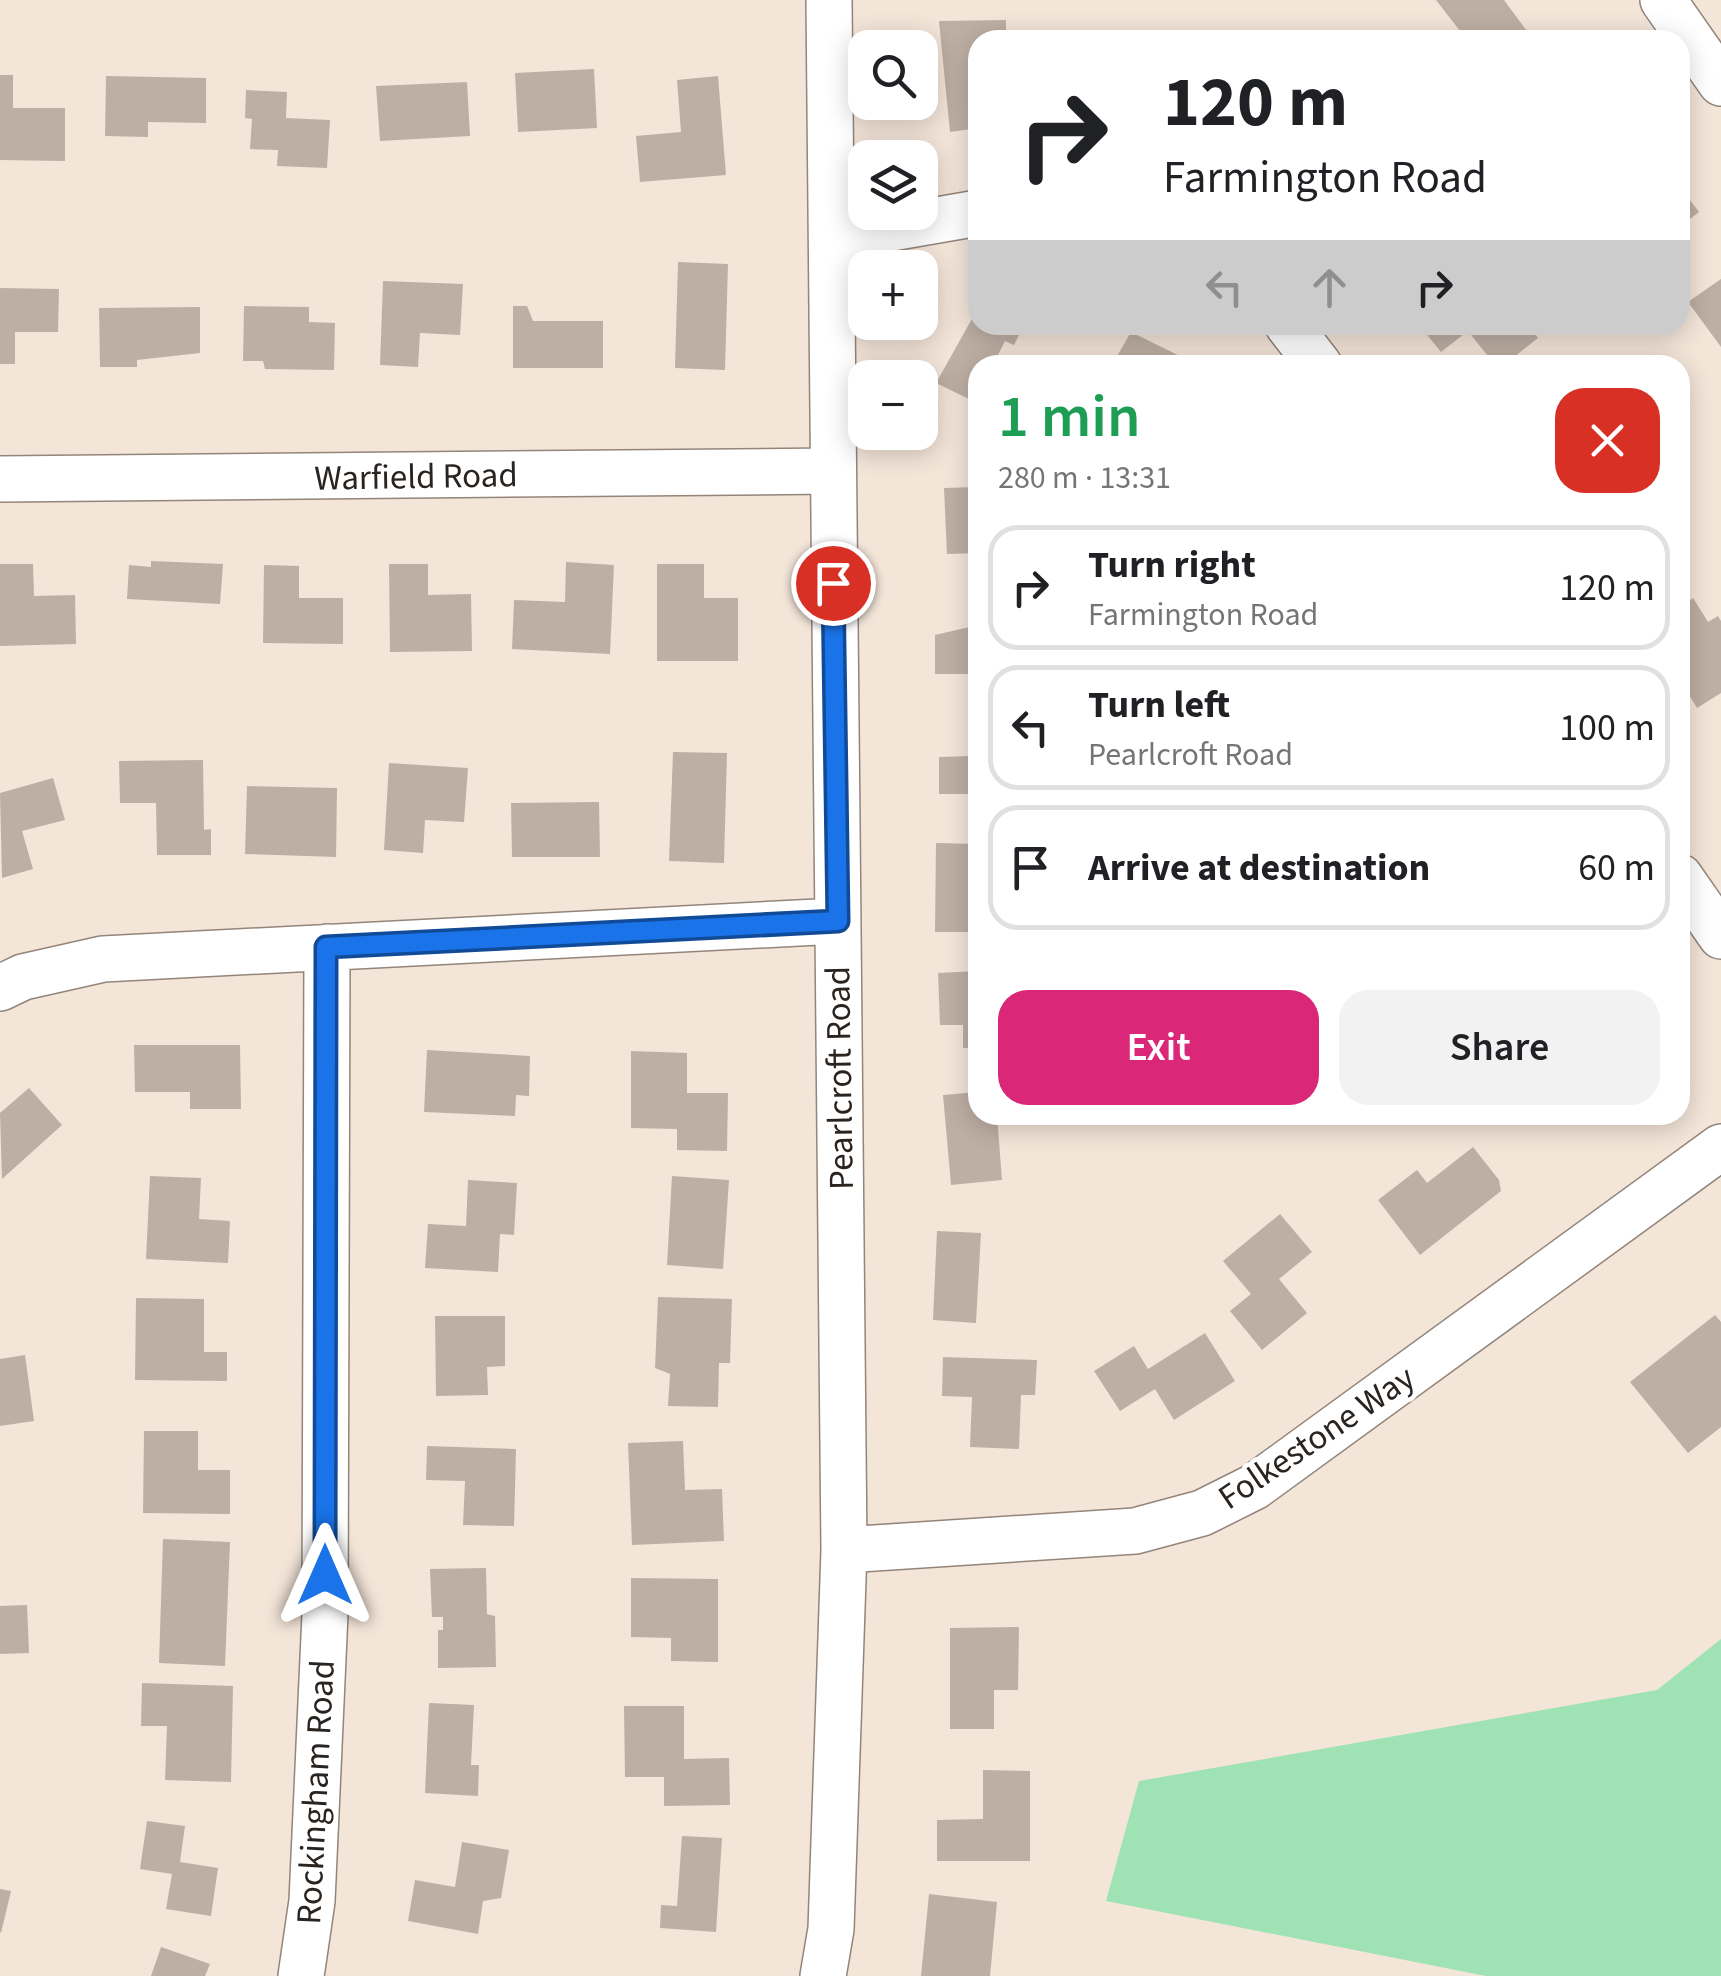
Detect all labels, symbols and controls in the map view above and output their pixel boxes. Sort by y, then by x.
map controls [848,30,938,450]
button: search [848,30,938,120]
text: 120 m [1163,53,1348,153]
icon: right [998,70,1128,200]
button: layers [848,140,938,230]
text: Farmington Road [1163,146,1487,210]
button: + [848,250,938,340]
icon: left [1197,260,1252,315]
icon: ahead [1302,260,1357,315]
icon: right [1407,260,1462,315]
button: − [848,360,938,450]
text: 1 min [998,375,1141,460]
button: close [1555,388,1660,493]
street label: Warfield Road [314,450,518,504]
text: 280 m · 13:31 [998,455,1171,501]
text: Turn right [1088,538,1256,592]
pin [791,541,876,626]
icon: arrive [806,556,861,611]
icon: right [1003,560,1058,615]
text: 120 m [1559,561,1655,615]
text: Farmington Road [1088,592,1318,638]
text: Turn left [1088,678,1230,732]
icon: left [1003,700,1058,755]
text: 100 m [1559,701,1655,755]
text: Pearlcroft Road [1088,732,1293,778]
icon: arrive [1003,840,1058,895]
text: Arrive at destination [1088,841,1430,895]
text: 60 m [1578,841,1655,895]
street label: Pearlcroft Road [813,966,867,1190]
button: Exit [998,990,1319,1105]
button: Share [1339,990,1660,1105]
street label: Folkestone Way [1208,1353,1425,1522]
position arrow [273,1523,377,1627]
street label: Rockingham Road [284,1658,348,1926]

